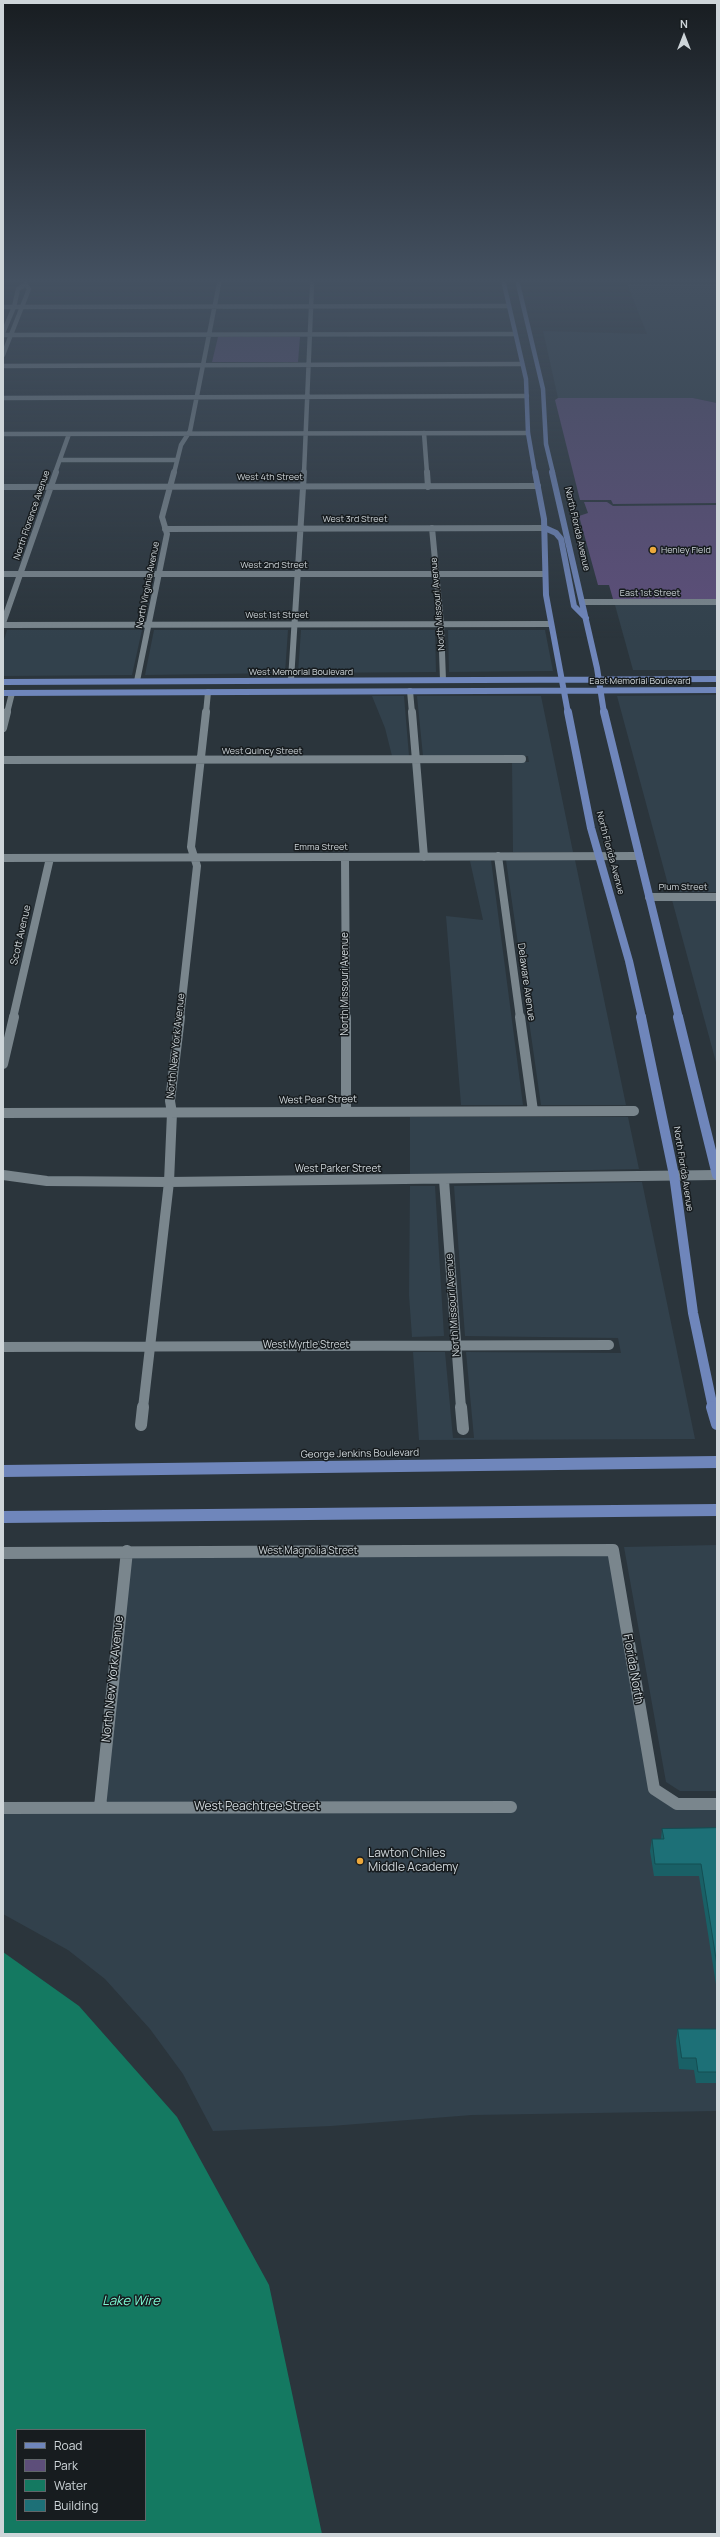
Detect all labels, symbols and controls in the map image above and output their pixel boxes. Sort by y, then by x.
north arrow [664,16,704,56]
text: N [680,16,688,31]
street label: North Florence Avenue [12,469,52,561]
street label: West 4th Street [237,472,303,482]
street label: North Florida Avenue [562,486,592,572]
street label: West 3rd Street [323,514,387,524]
street label: North Virginia Avenue [134,541,162,629]
marker: Henley Field [648,545,658,555]
place label: Henley Field [661,545,711,555]
street label: North Missouri Avenue [429,557,447,651]
street label: West 2nd Street [240,560,308,570]
street label: East 1st Street [620,588,680,598]
street label: West 1st Street [245,610,309,620]
street label: West Memorial Boulevard [249,667,353,677]
street label: East Memorial Boulevard [589,676,691,686]
street label: West Quincy Street [222,746,302,756]
street label: North Florida Avenue [594,810,626,896]
street label: Emma Street [294,842,348,852]
street label: Plum Street [659,882,707,892]
street label: Scott Avenue [8,904,34,966]
street label: North Missouri Avenue [339,932,351,1036]
street label: Delaware Avenue [515,942,537,1022]
street label: North New York Avenue [164,993,188,1099]
street label: West Pear Street [279,1093,357,1107]
street label: North Florida Avenue [671,1126,695,1212]
street label: West Parker Street [295,1163,381,1175]
street label: North Missouri Avenue [443,1253,463,1357]
street label: West Myrtle Street [263,1339,349,1351]
street label: George Jenkins Boulevard [301,1447,419,1461]
street label: West Magnolia Street [258,1545,358,1557]
street label: North New York Avenue [99,1615,127,1743]
street label: Florida North [620,1633,646,1705]
street label: West Peachtree Street [194,1800,320,1814]
place label: Lawton Chiles Middle Academy [368,1847,458,1875]
marker: Lawton Chiles Middle Academy [355,1856,365,1866]
water label: Lake Wire [102,2293,160,2309]
legend [16,2429,146,2521]
text: Road [54,2437,82,2454]
text: Park [54,2457,78,2474]
text: Water [54,2477,87,2494]
text: Building [54,2497,98,2514]

